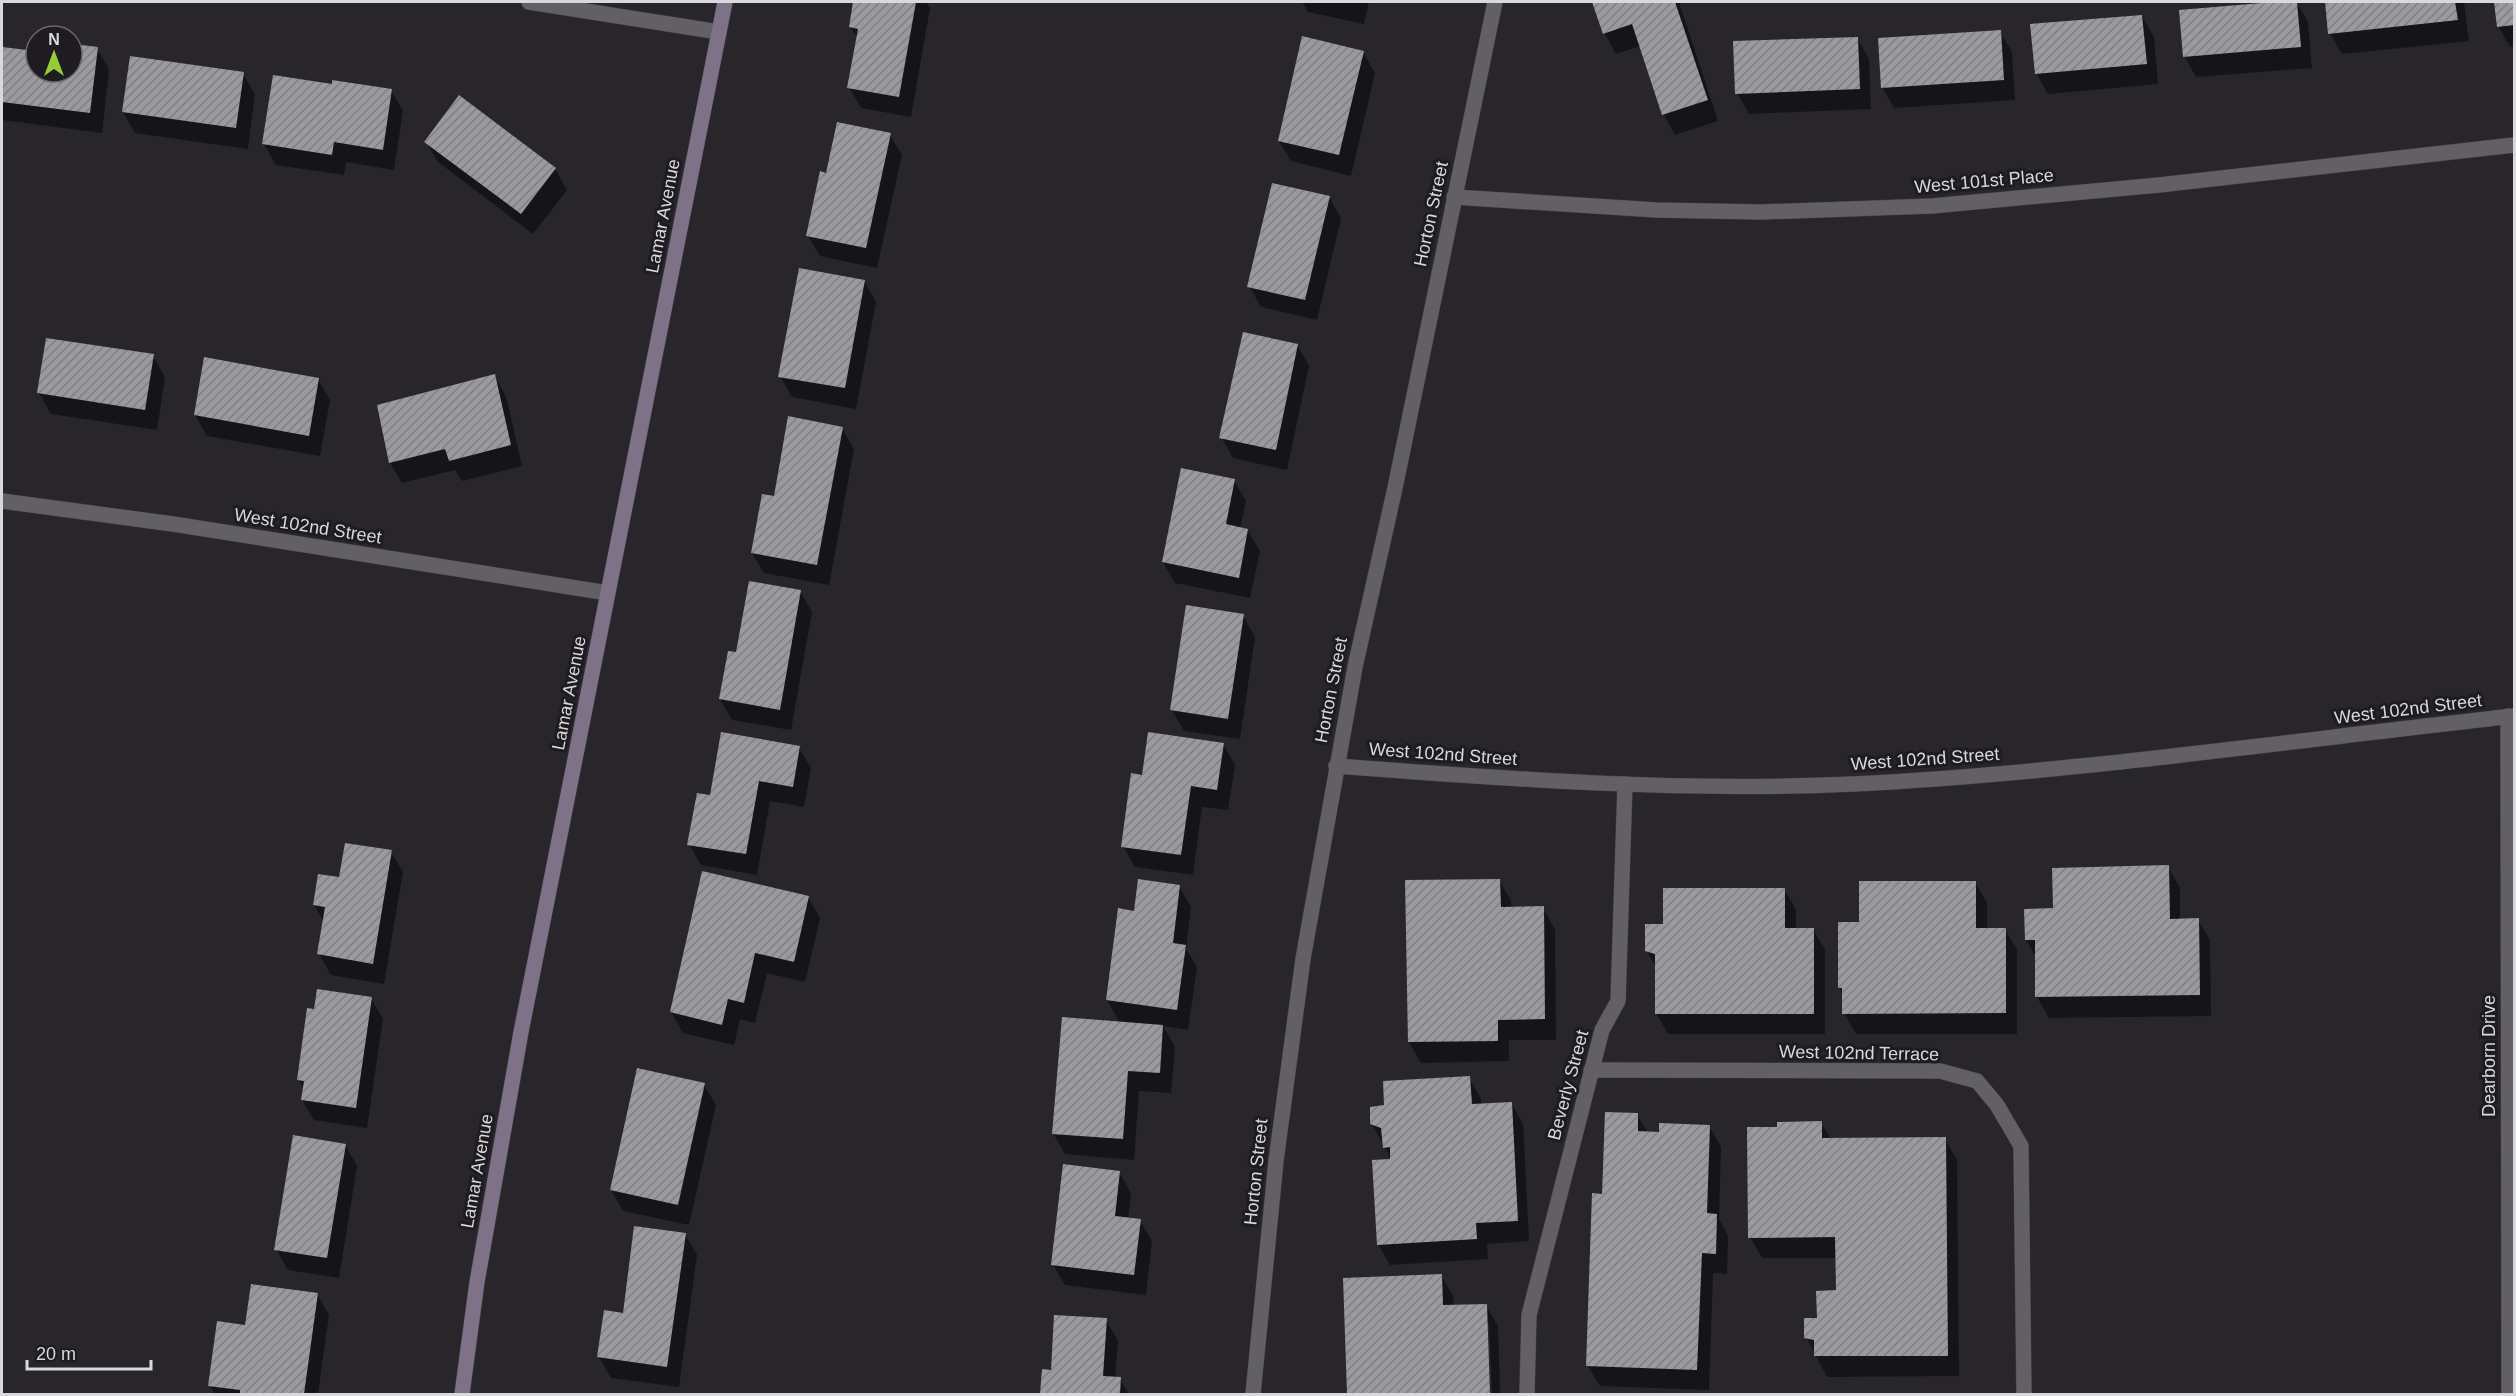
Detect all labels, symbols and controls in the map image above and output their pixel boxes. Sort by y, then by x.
north arrow [24,24,84,84]
text: N [48,31,60,48]
street label: Lamar Avenue [642,157,684,275]
street label: Horton Street [1410,160,1452,268]
street label: West 101st Place [1914,165,2054,197]
street label: West 102nd Street [233,504,383,548]
street label: Lamar Avenue [548,634,590,752]
street label: Horton Street [1311,636,1351,744]
street label: West 102nd Street [2333,690,2483,728]
street label: West 102nd Street [1368,739,1518,769]
street label: West 102nd Street [1850,744,2000,774]
street label: Dearborn Drive [2479,995,2499,1117]
street label: Beverly Street [1544,1028,1592,1142]
street label: West 102nd Terrace [1779,1042,1939,1064]
street label: Lamar Avenue [457,1112,497,1230]
street label: Horton Street [1240,1118,1272,1226]
scale bar [27,1333,152,1371]
text: 20 m [36,1344,76,1364]

